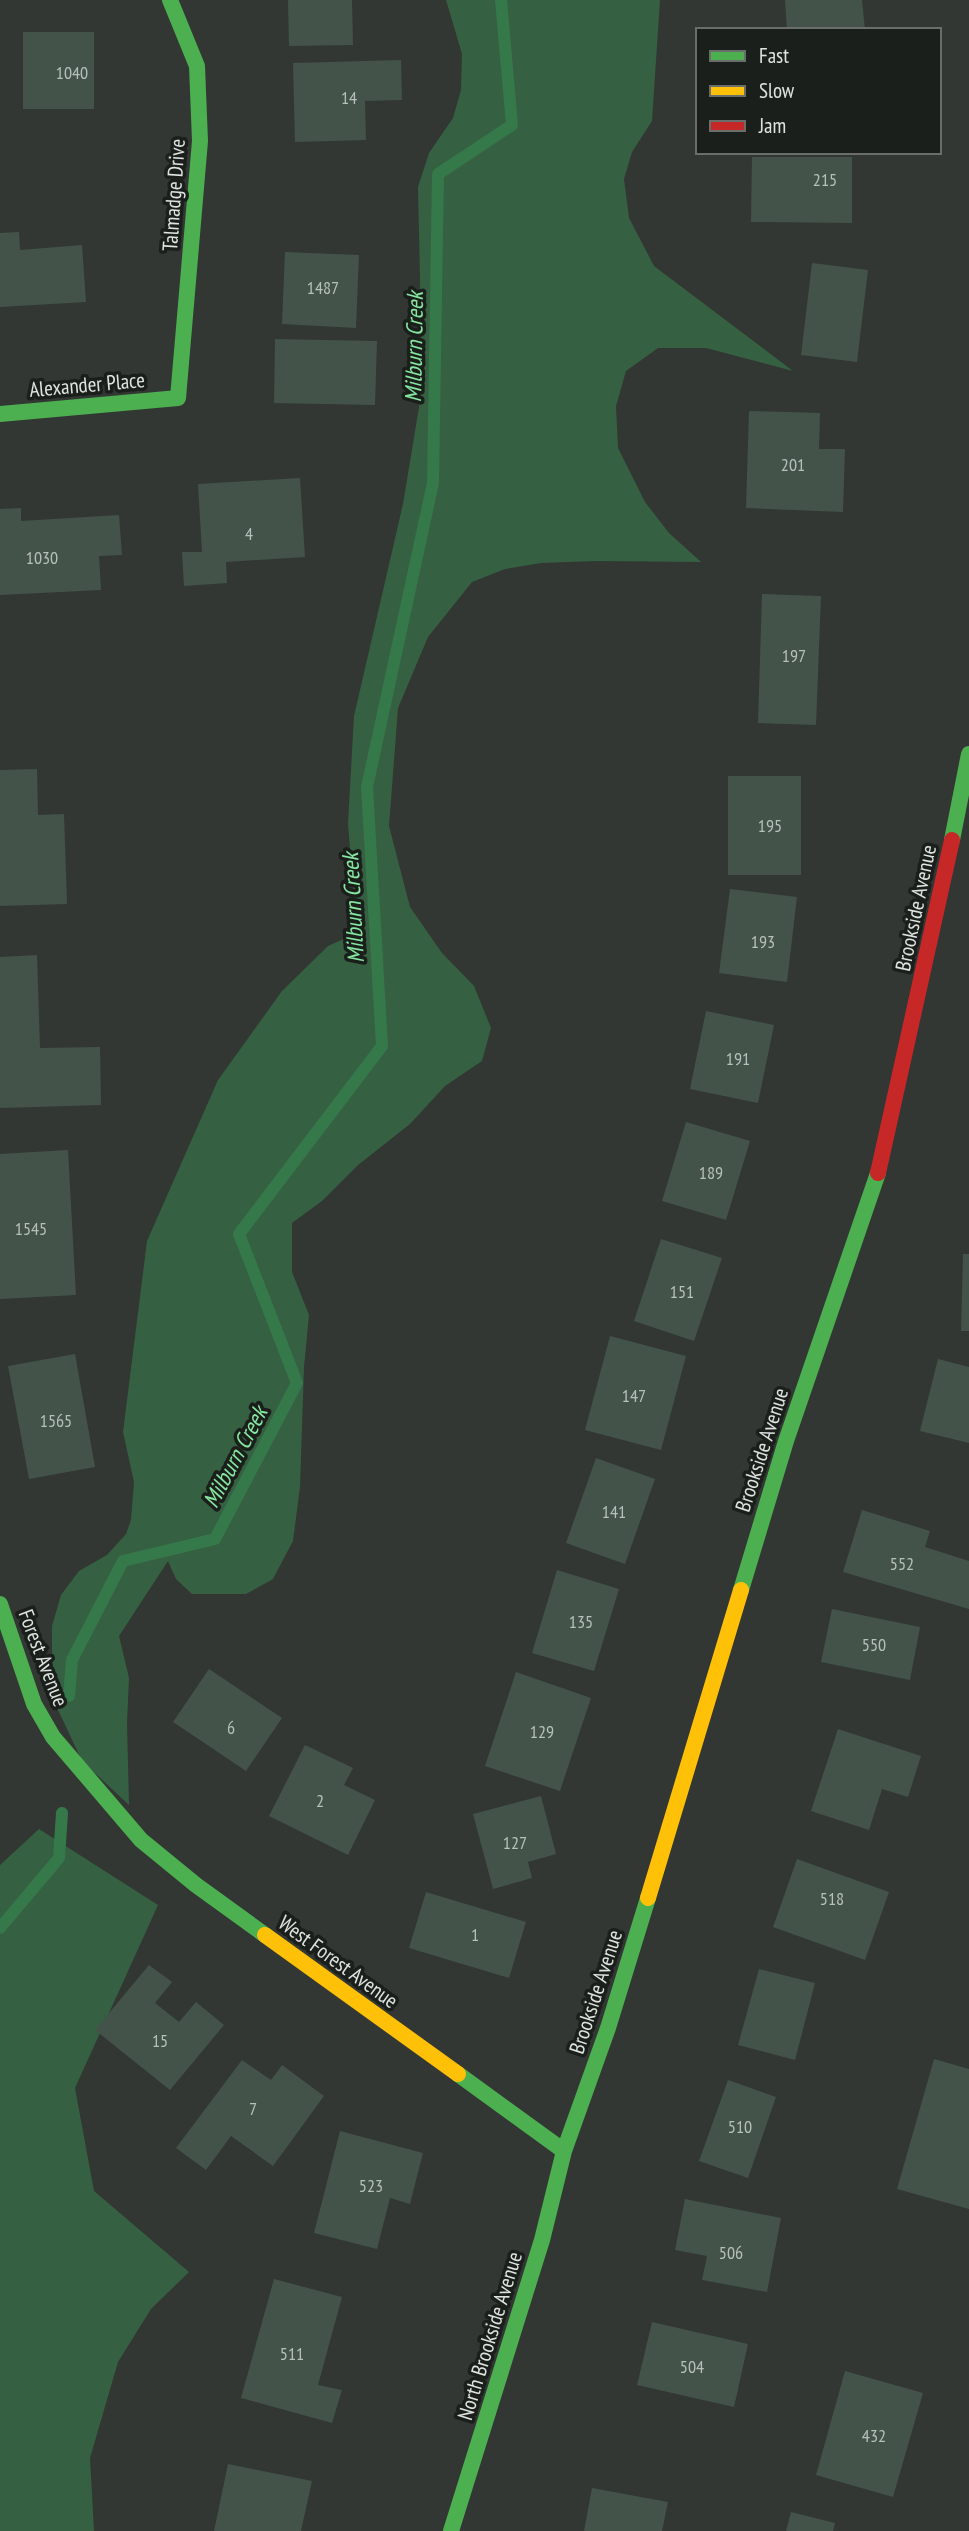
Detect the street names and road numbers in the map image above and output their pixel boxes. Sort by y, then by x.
street label: Talmadge Drive [156,138,191,252]
street label: Alexander Place [28,366,146,403]
street label: Brookside Avenue [889,842,942,973]
street label: Brookside Avenue [729,1385,794,1515]
street label: Forest Avenue [13,1605,74,1710]
street label: West Forest Avenue [273,1909,403,2014]
street label: Brookside Avenue [563,1927,628,2057]
street label: North Brookside Avenue [451,2248,528,2423]

